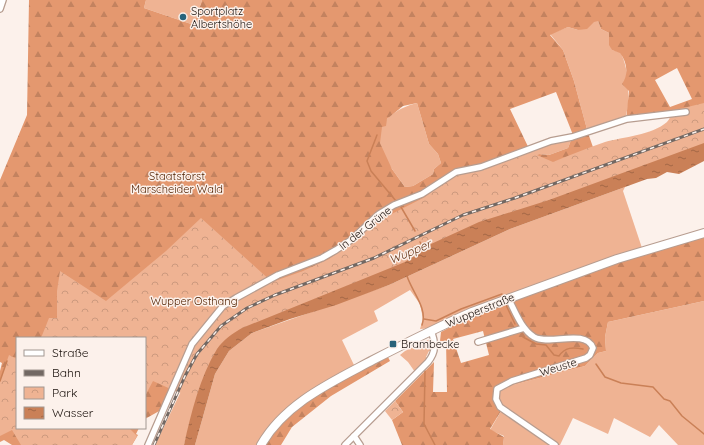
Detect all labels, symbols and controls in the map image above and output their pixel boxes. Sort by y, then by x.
place label: Sportplatz Albertshöhe [191,4,252,31]
marker: Sportplatz Albertshöhe [178,12,188,22]
park label: Staatsforst Marscheider Wald [131,169,223,196]
street label: In der Grüne [336,203,394,253]
water label: Wupper [387,235,434,267]
street label: Wupperstraße [443,290,517,330]
park label: Wupper Osthang [150,294,238,308]
legend [16,337,146,429]
place label: Brambecke [401,337,459,351]
marker: Brambecke [388,339,398,349]
text: Straße [52,345,89,360]
street label: Weuste [538,355,578,379]
text: Bahn [52,365,81,380]
text: Park [52,385,77,400]
text: Wasser [52,405,94,420]

